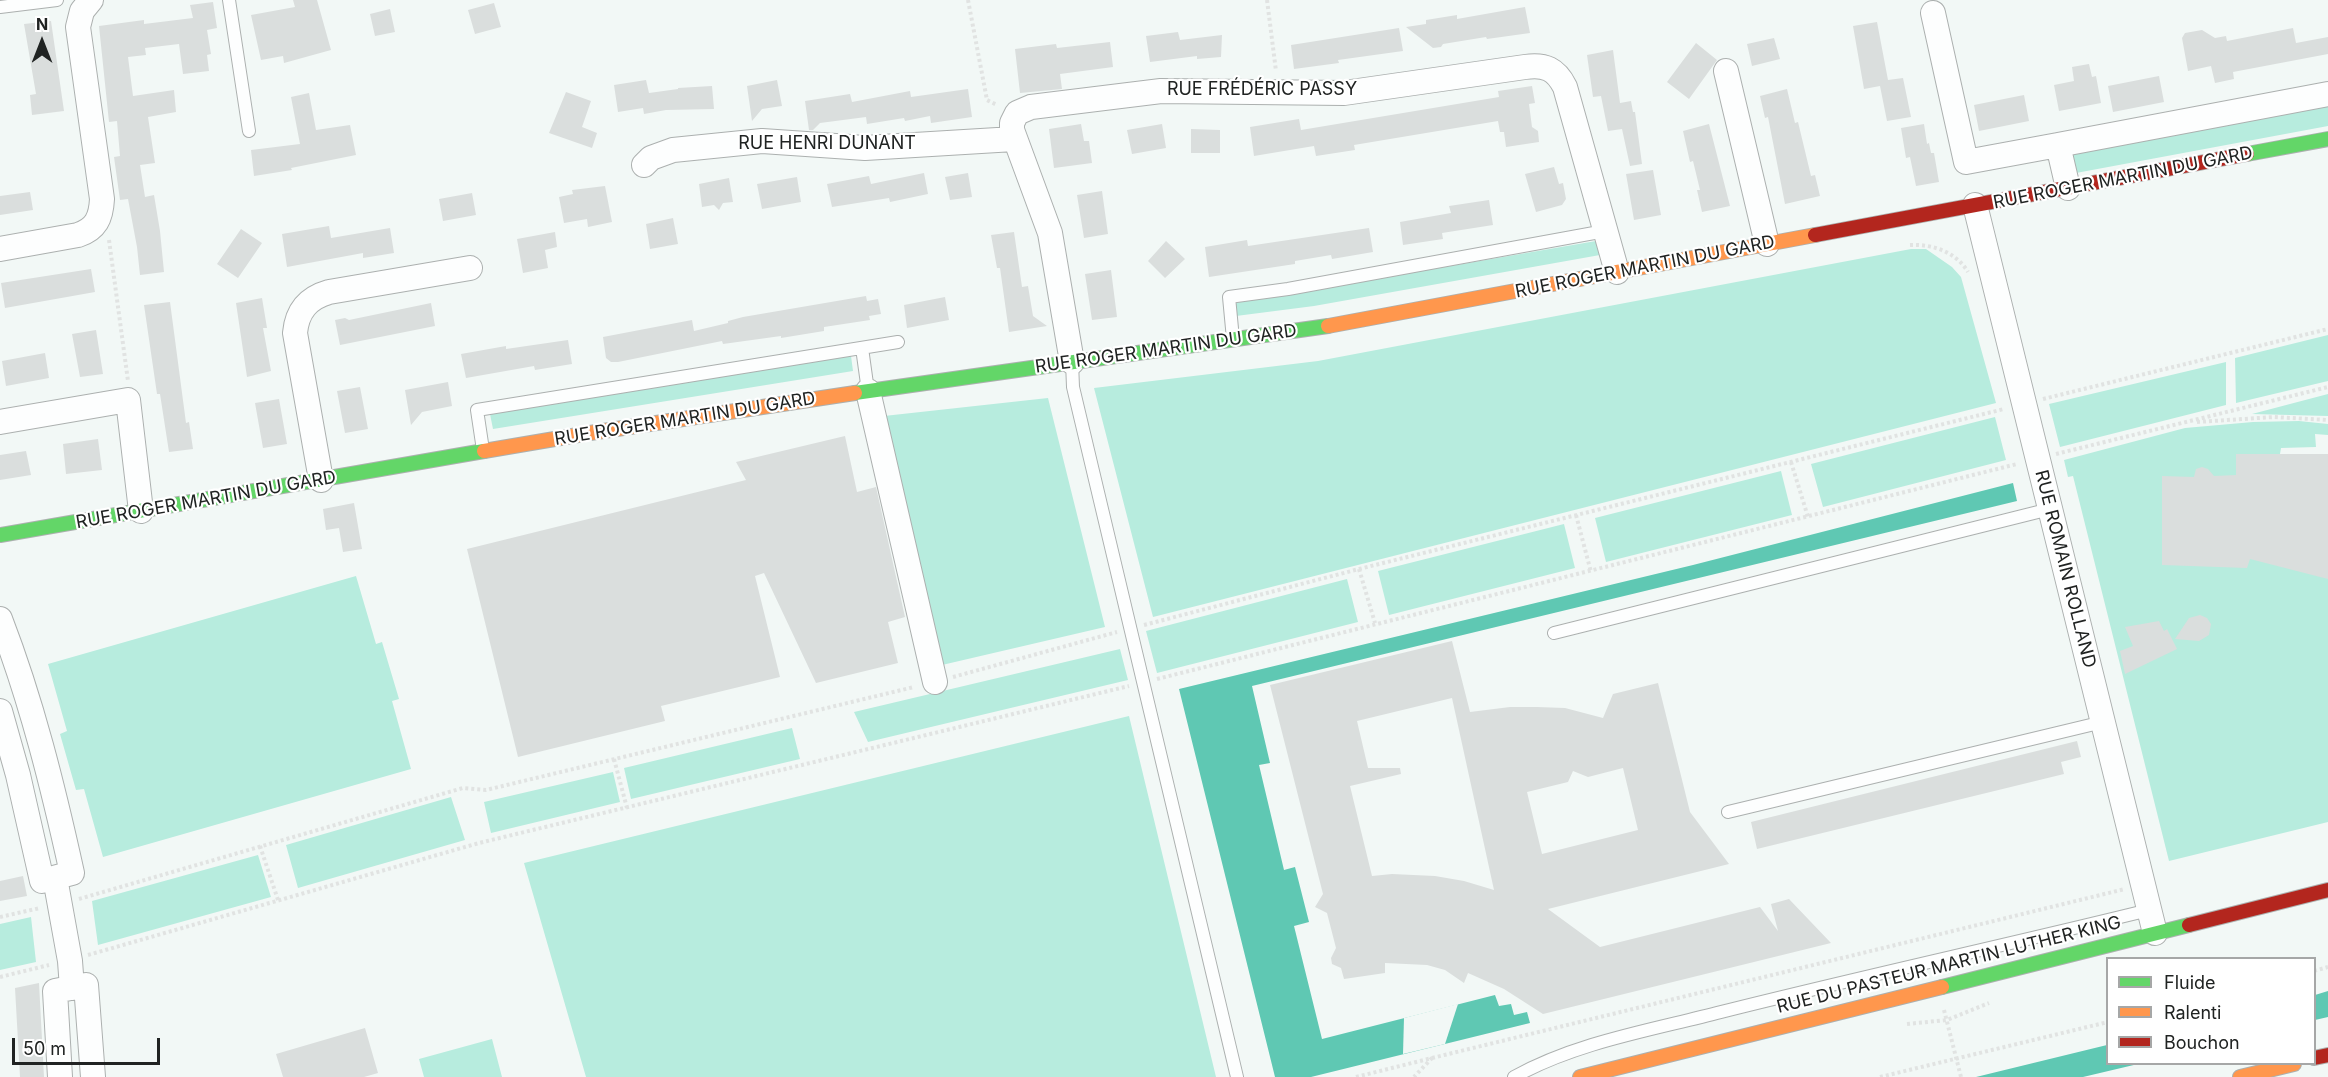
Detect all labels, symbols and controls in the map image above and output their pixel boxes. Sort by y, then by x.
north arrow [12,12,72,72]
text: N [36,14,48,34]
street label: RUE FRÉDÉRIC PASSY [1167,79,1357,101]
street label: RUE HENRI DUNANT [738,133,916,155]
street label: RUE ROGER MARTIN DU GARD [1991,142,2255,214]
street label: RUE ROGER MARTIN DU GARD [1513,231,1777,303]
street label: RUE ROGER MARTIN DU GARD [1034,320,1298,378]
street label: RUE ROGER MARTIN DU GARD [553,388,817,450]
street label: RUE ROGER MARTIN DU GARD [74,466,338,534]
street label: RUE ROMAIN ROLLAND [2030,468,2100,670]
street label: RUE DU PASTEUR MARTIN LUTHER KING [1775,912,2123,1018]
legend [2106,957,2316,1065]
text: Fluide [2164,972,2216,993]
text: Ralenti [2164,1002,2221,1023]
scale bar [15,1026,164,1064]
text: Bouchon [2164,1032,2240,1053]
text: 50 m [23,1038,66,1059]

